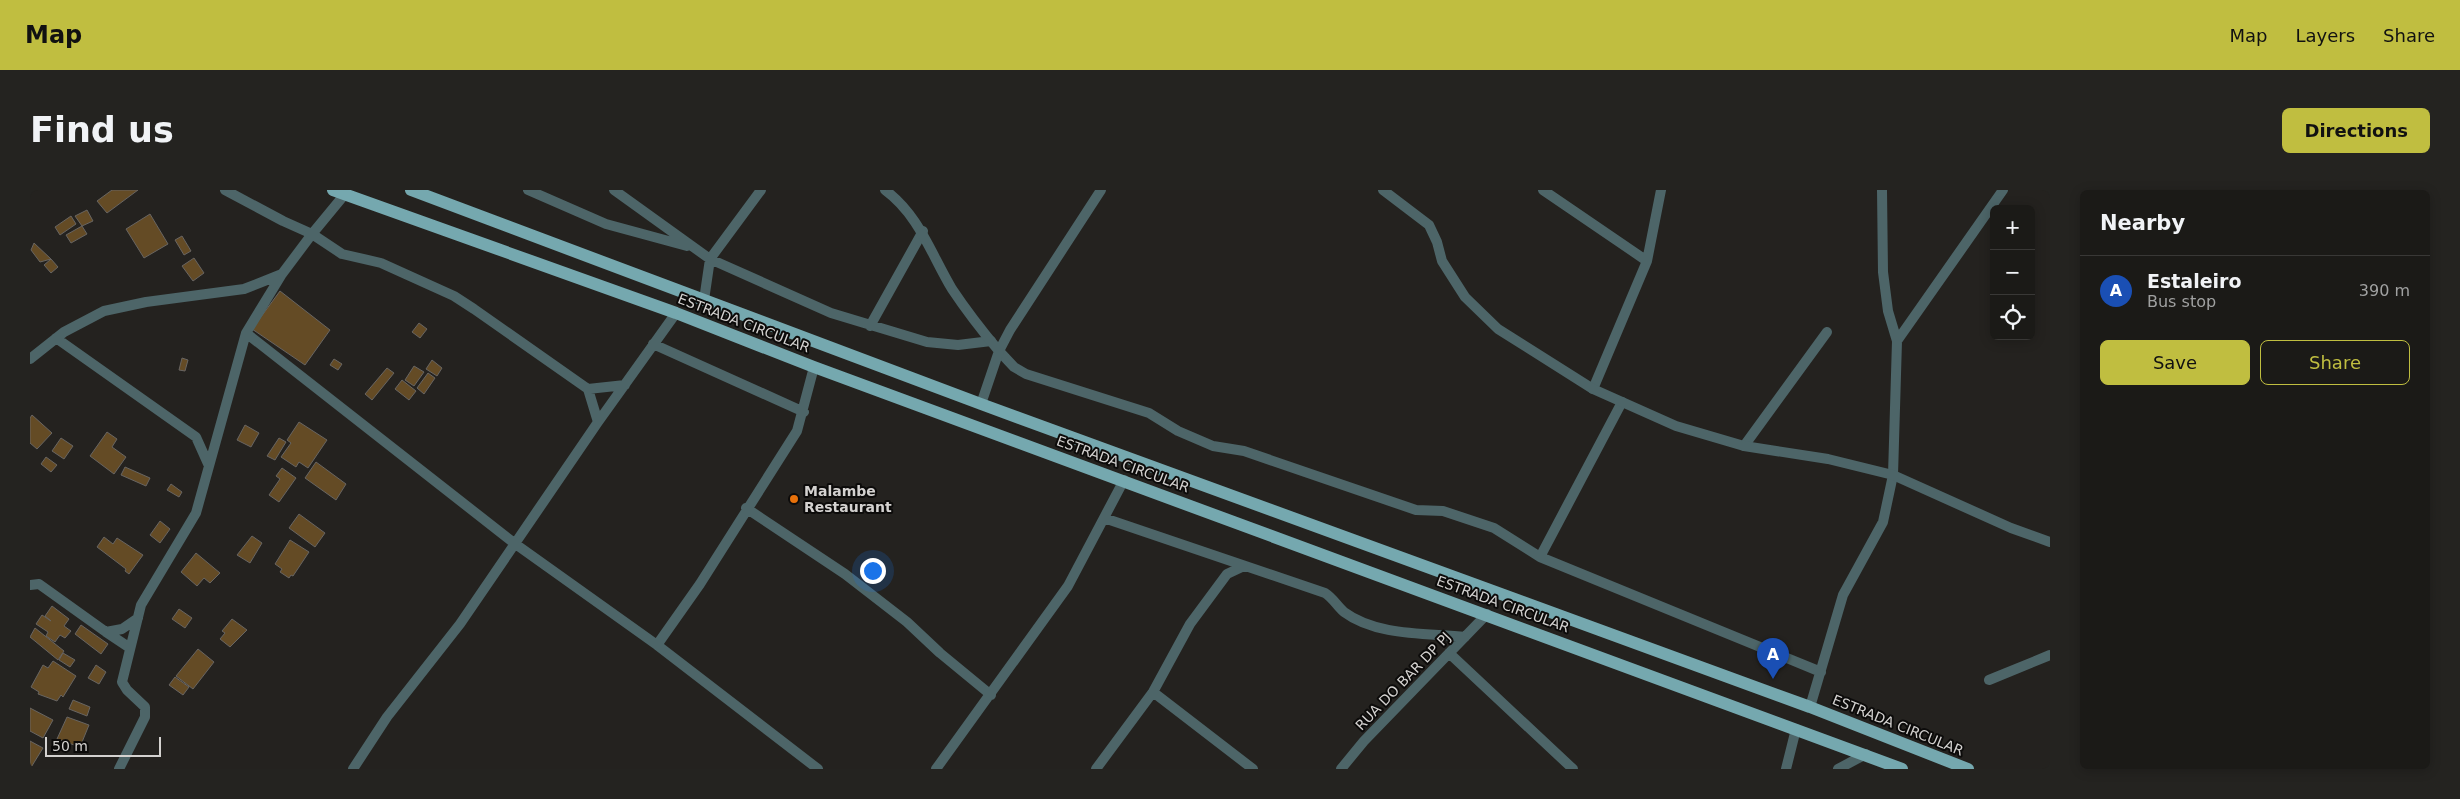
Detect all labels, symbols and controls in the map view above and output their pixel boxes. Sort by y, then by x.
text: Map [25,21,82,49]
text: Map [2229,25,2267,46]
text: Layers [2295,25,2355,46]
text: Share [2383,25,2435,46]
button: Directions [2282,108,2430,153]
text: Find us [30,110,174,150]
map controls [1990,205,2035,340]
button: + [1990,205,2035,250]
text: Nearby [2100,211,2185,235]
button: − [1990,250,2035,295]
text: Estaleiro [2147,270,2242,292]
text: A [2110,281,2122,300]
text: 390 m [2359,281,2410,300]
street label: ESTRADA CIRCULAR [676,290,812,356]
text: Bus stop [2147,292,2216,311]
button: locate [1990,295,2035,340]
button: Save [2100,340,2250,385]
button: Share [2260,340,2410,385]
street label: ESTRADA CIRCULAR [1055,433,1192,496]
place label: Malambe Restaurant [804,483,892,515]
marker: Malambe Restaurant [788,493,800,505]
your location [860,558,886,584]
street label: ESTRADA CIRCULAR [1435,573,1572,636]
street label: RUA DO BAR DP PJ [1352,629,1454,733]
pin: A [1757,638,1789,679]
street label: ESTRADA CIRCULAR [1830,691,1966,759]
scale bar [45,734,161,757]
text: 50 m [52,738,88,754]

